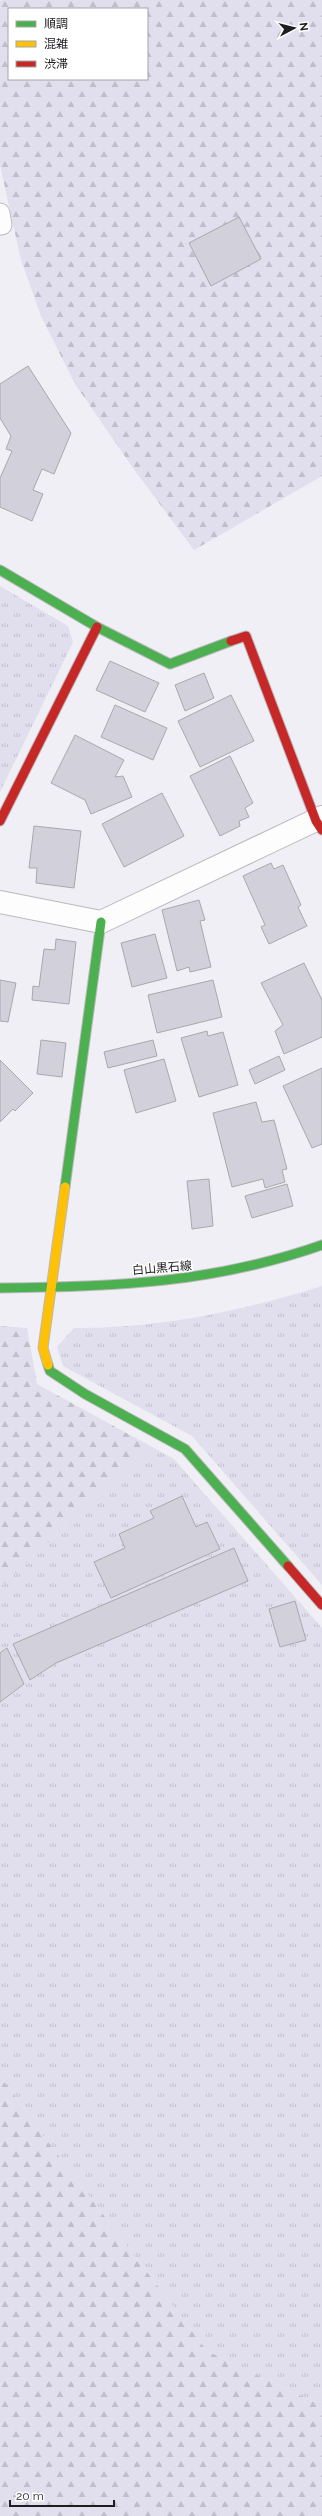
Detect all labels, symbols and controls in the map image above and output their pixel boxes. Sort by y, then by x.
legend [8,8,148,80]
north arrow [274,8,314,48]
text: 順調 [44,17,68,31]
text: N [296,22,310,32]
text: 混雑 [44,37,68,51]
text: 渋滞 [44,57,68,71]
street label: 白山黒石線 [131,1258,193,1278]
scale bar [10,2482,114,2508]
text: 20 m [16,2489,44,2503]

